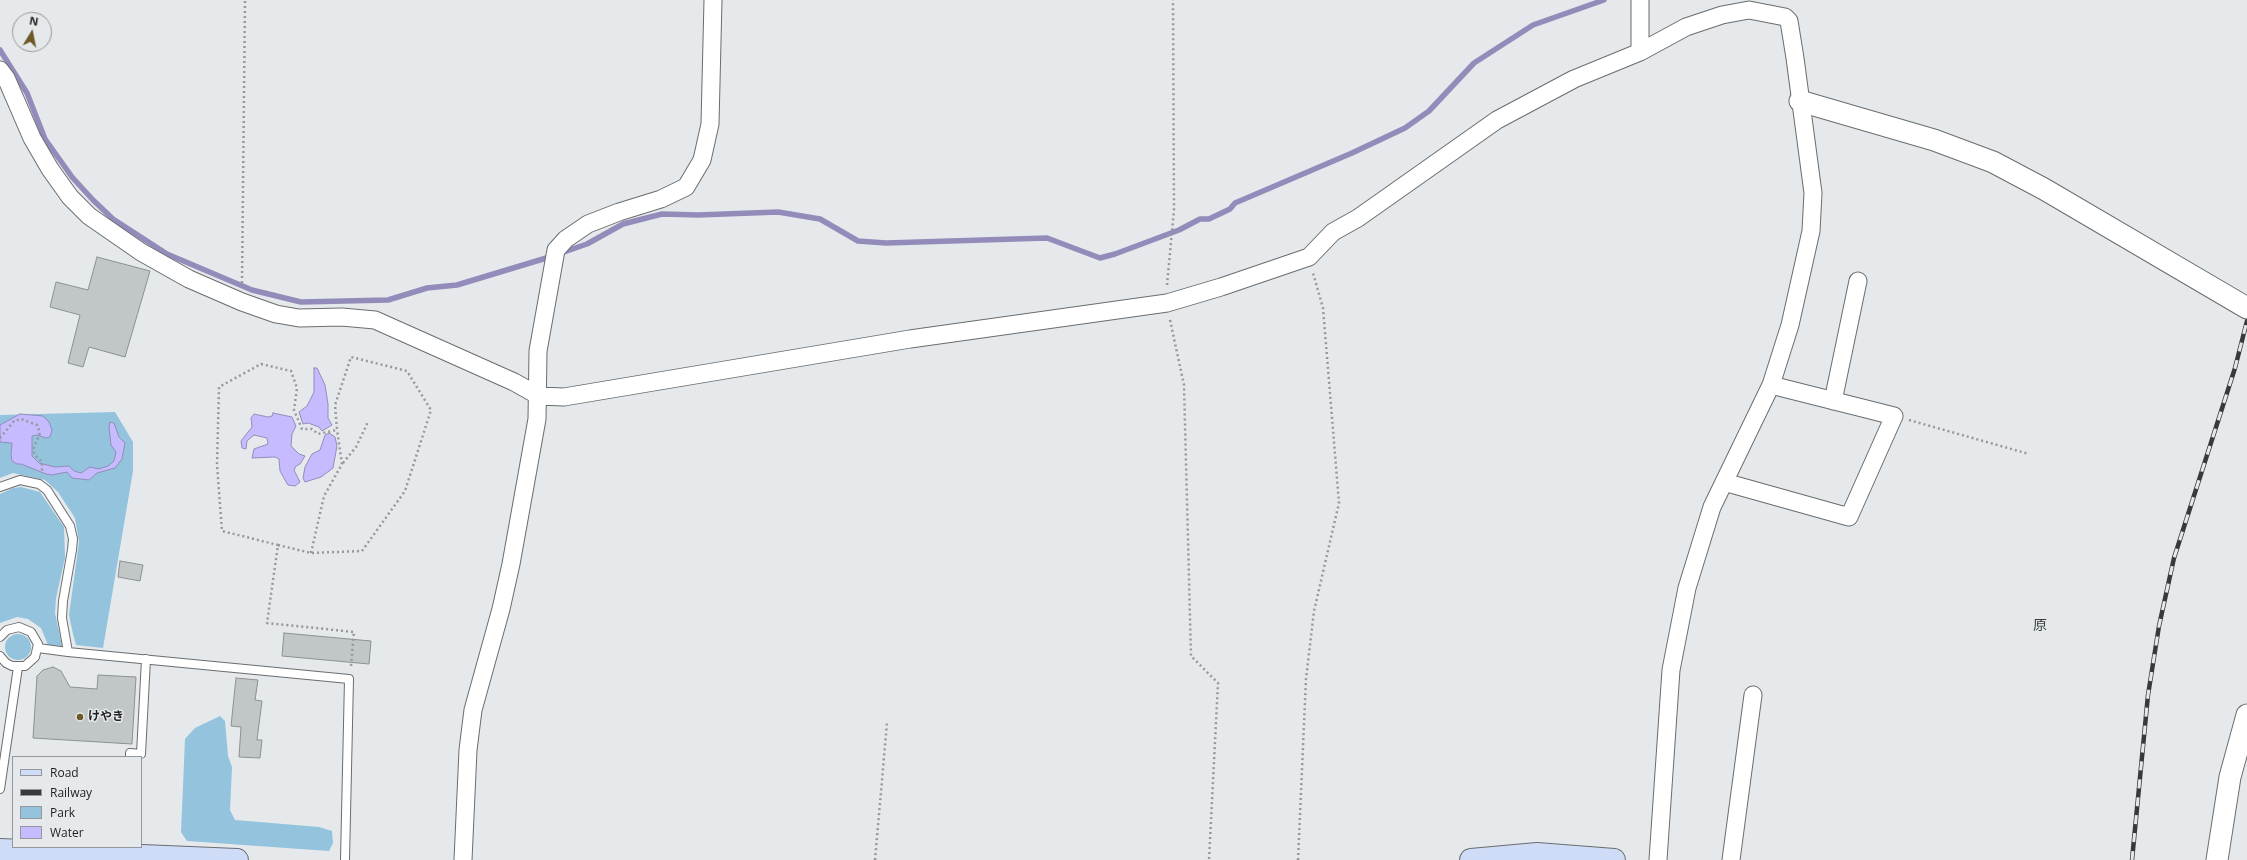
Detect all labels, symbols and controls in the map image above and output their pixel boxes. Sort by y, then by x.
north arrow [12,12,52,52]
text: N [28,13,40,29]
district label: 原 [2033,618,2047,634]
place label: けやき [88,710,124,724]
marker: けやき [75,712,85,722]
legend [12,756,142,848]
text: Road [50,764,79,781]
text: Railway [50,784,92,801]
text: Park [50,804,75,821]
text: Water [50,824,84,841]

